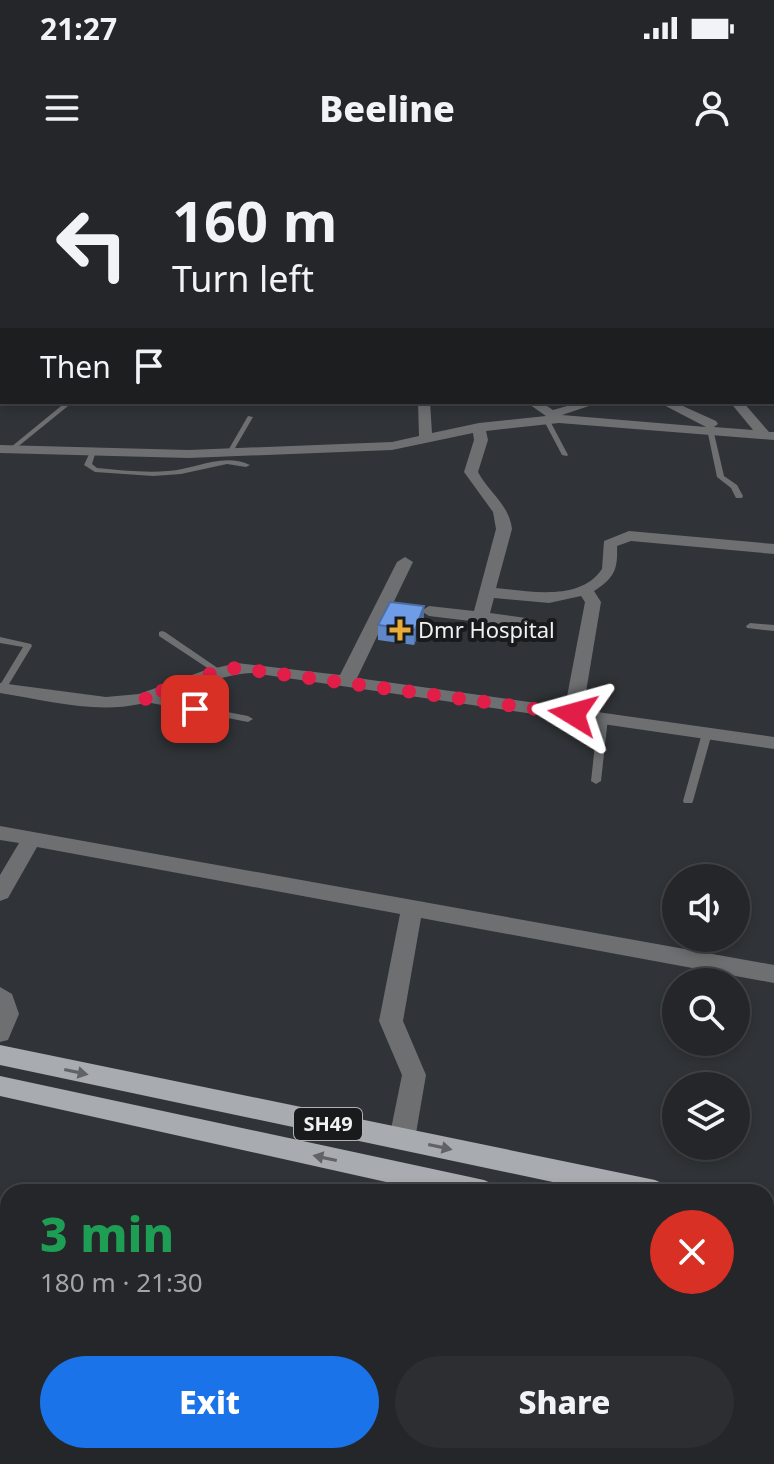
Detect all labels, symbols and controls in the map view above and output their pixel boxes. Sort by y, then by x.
text: 21:27 [40,8,117,49]
text: Beeline [319,84,455,133]
icon: menu [40,86,84,130]
icon: person [690,86,734,130]
text: 160 m [172,182,337,258]
icon: left [40,192,144,296]
text: Turn left [172,254,314,303]
icon: arrive [127,344,171,388]
text: Then [40,346,111,387]
place label: Dmr Hospital [418,614,555,644]
marker: Dmr Hospital [389,619,411,641]
position arrow [531,672,615,756]
pin [161,675,229,743]
icon: arrive [173,687,217,731]
map controls [662,864,750,1160]
button: sound [662,864,750,952]
button: search [662,968,750,1056]
one-way arrow [64,1066,89,1078]
button: layers [662,1072,750,1160]
road number: SH49 [294,1108,362,1140]
one-way arrow [428,1141,453,1154]
one-way arrow [313,1151,338,1164]
text: 3 min [40,1201,174,1266]
button: close [650,1210,734,1294]
text: 180 m · 21:30 [40,1264,203,1300]
button: Exit [40,1356,379,1448]
button: Share [395,1356,734,1448]

